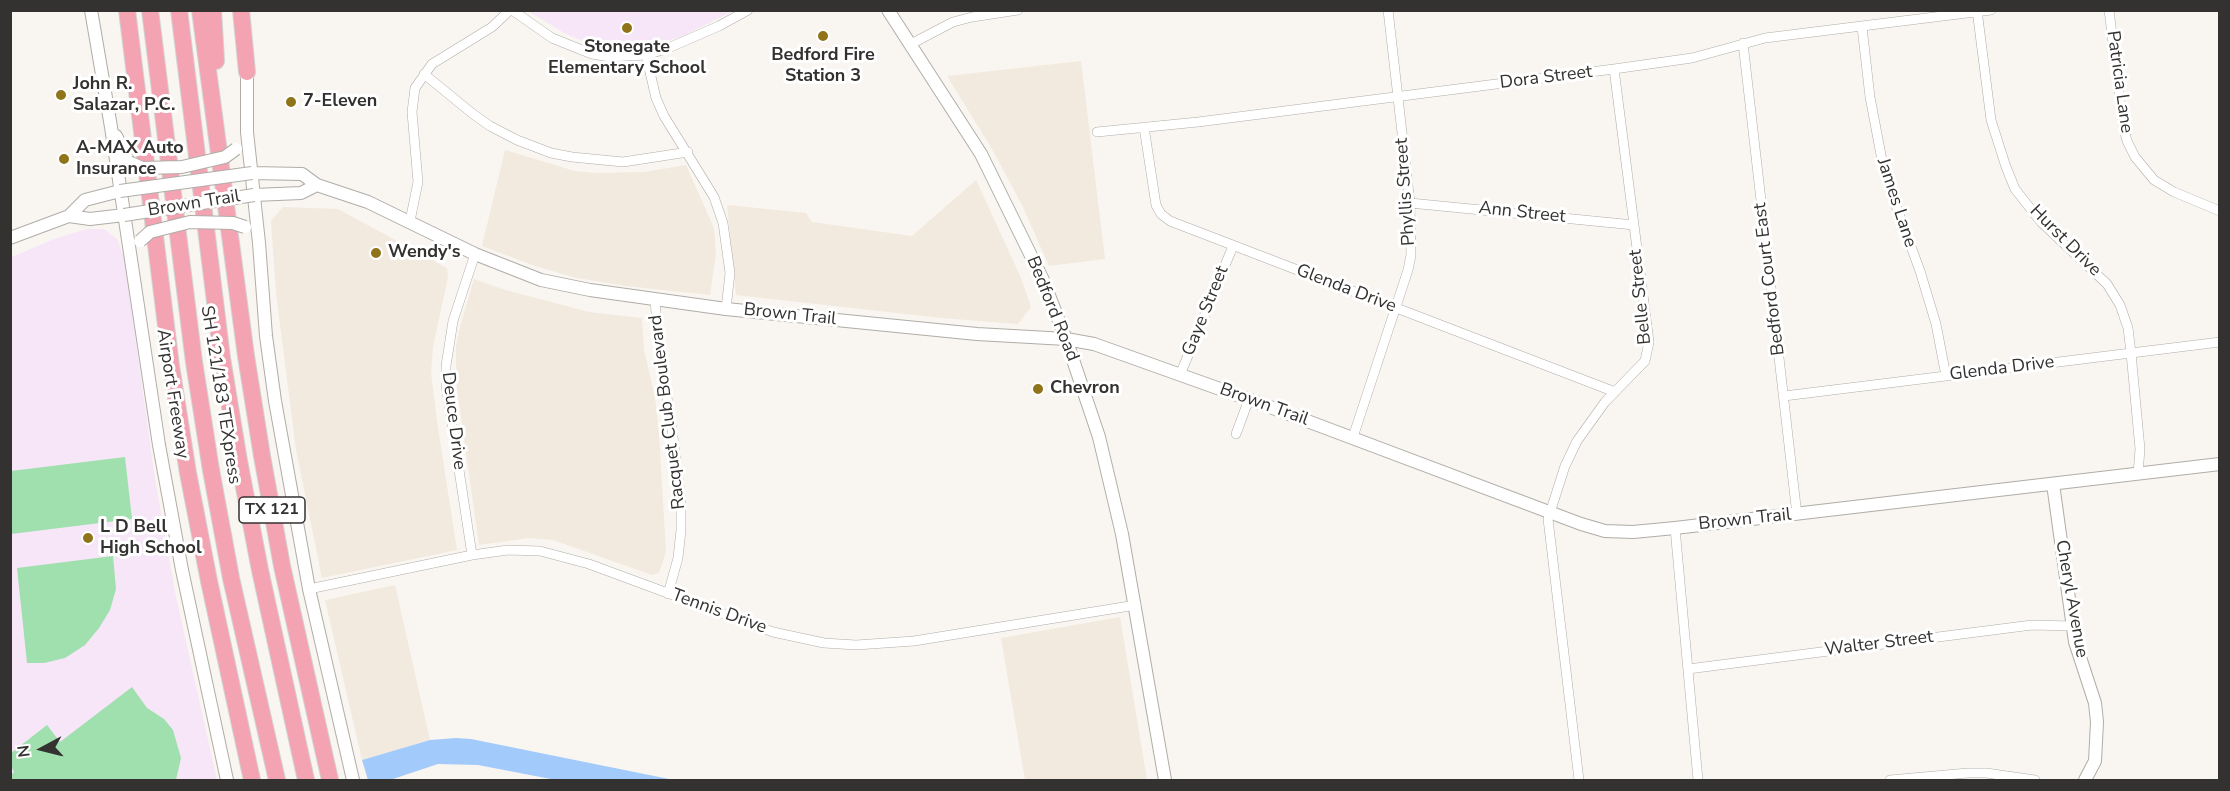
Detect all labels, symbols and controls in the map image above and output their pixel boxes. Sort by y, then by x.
marker: Stonegate Elementary School [620,21,634,35]
marker: Bedford Fire Station 3 [816,29,830,43]
street label: Patricia Lane [2101,29,2137,135]
place label: Stonegate Elementary School [548,37,706,80]
place label: Bedford Fire Station 3 [771,45,875,88]
street label: Dora Street [1499,62,1593,94]
place label: John R. Salazar, P.C. [73,74,175,116]
marker: John R. Salazar, P.C. [54,88,68,102]
place label: 7-Eleven [303,91,377,113]
marker: 7-Eleven [284,95,298,109]
street label: Phyllis Street [1391,137,1421,247]
place label: A-MAX Auto Insurance [76,138,184,180]
marker: A-MAX Auto Insurance [57,152,71,166]
street label: James Lane [1871,156,1921,250]
street label: Brown Trail [146,186,242,222]
street label: Ann Street [1477,198,1567,228]
street label: Bedford Court East [1750,201,1790,357]
street label: Hurst Drive [2025,201,2105,281]
place label: Wendy's [388,242,461,264]
marker: Wendy's [369,246,383,260]
street label: Belle Street [1625,248,1657,346]
street label: Bedford Road [1021,253,1083,365]
street label: Glenda Drive [1293,260,1399,318]
street label: Gaye Street [1178,263,1234,359]
street label: Brown Trail [743,299,837,331]
street label: SH 121/183 TEXpress [195,304,245,486]
street label: Racquet Club Boulevard [645,313,691,511]
street label: Airport Freeway [151,328,193,460]
street label: Glenda Drive [1948,352,2056,386]
street label: Deuce Drive [436,371,470,471]
place label: Chevron [1050,378,1120,400]
street label: Brown Trail [1217,379,1311,431]
marker: Chevron [1031,382,1045,396]
road number: TX 121 [239,497,305,523]
street label: Brown Trail [1698,504,1792,536]
place label: L D Bell High School [100,517,202,560]
marker: L D Bell High School [81,531,95,545]
street label: Cheryl Avenue [2050,538,2092,660]
street label: Tennis Drive [668,585,770,639]
street label: Walter Street [1823,627,1935,661]
north arrow [12,719,72,779]
text: N [12,744,36,758]

